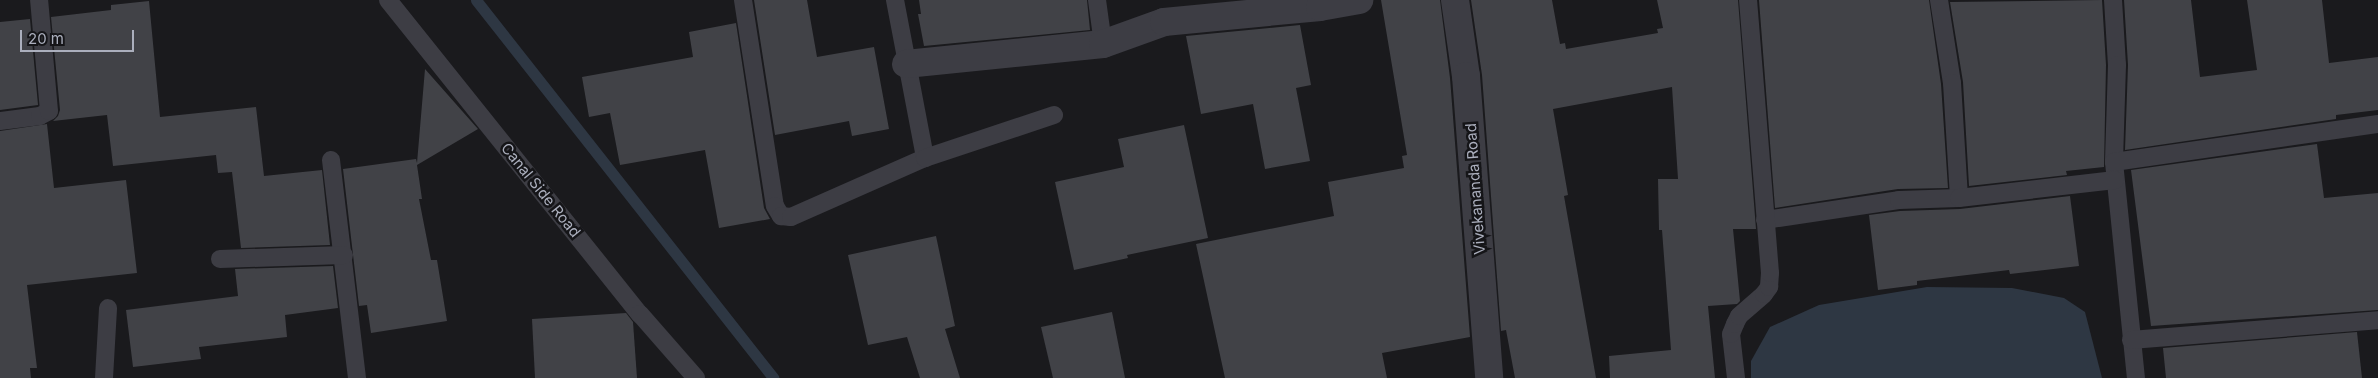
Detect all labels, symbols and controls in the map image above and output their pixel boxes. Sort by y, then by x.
scale bar [22,20,136,52]
text: 20 m [28,29,64,48]
street label: Vivekananda Road [1461,123,1489,255]
street label: Canal Side Road [497,139,585,241]

